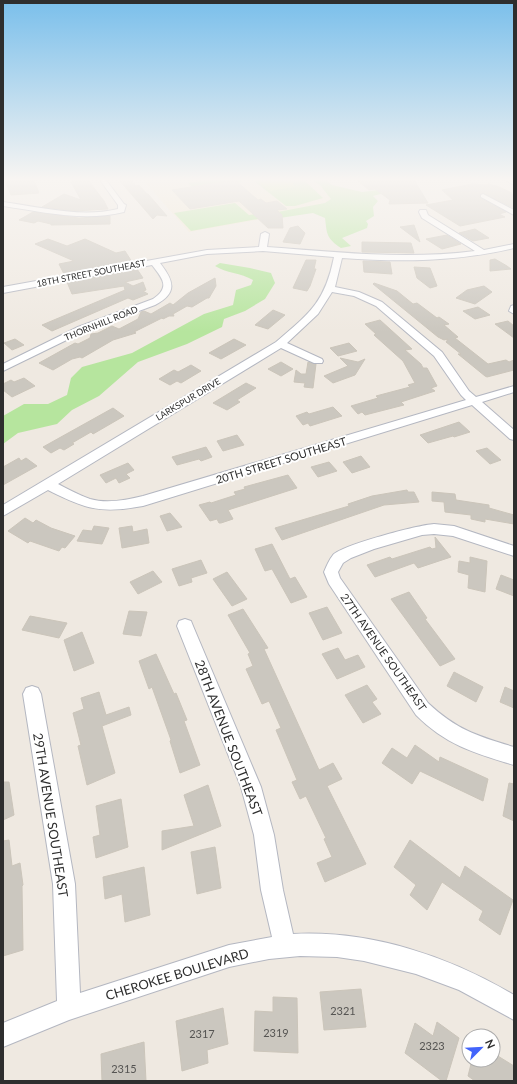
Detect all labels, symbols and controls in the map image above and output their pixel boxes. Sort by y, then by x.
street label: 18TH STREET SOUTHEAST [36,257,147,289]
street label: THORNHILL ROAD [63,303,139,343]
street label: LARKSPUR DRIVE [154,375,222,423]
street label: 20TH STREET SOUTHEAST [214,434,348,486]
street label: 27TH AVENUE SOUTHEAST [338,591,430,714]
street label: 28TH AVENUE SOUTHEAST [192,658,266,819]
street label: 29TH AVENUE SOUTHEAST [30,732,72,899]
street label: CHEROKEE BOULEVARD [103,945,251,1003]
house number: 2321 [330,1004,356,1017]
house number: 2319 [263,1026,289,1039]
house number: 2317 [189,1027,215,1040]
north arrow [461,1028,501,1068]
text: N [483,1037,498,1050]
house number: 2323 [419,1039,445,1052]
house number: 2315 [111,1062,137,1075]

